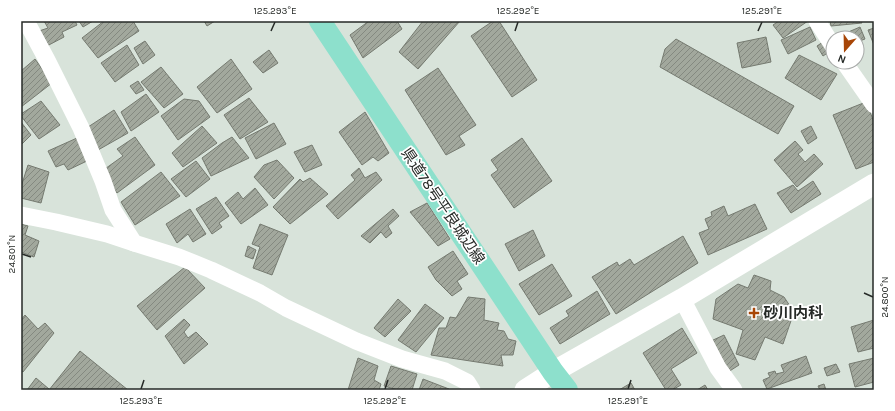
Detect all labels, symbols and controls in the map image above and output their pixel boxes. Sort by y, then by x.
text: 125.293°E [253,5,297,17]
text: 125.292°E [497,5,539,17]
text: 125.291°E [742,5,782,17]
north arrow [825,30,865,70]
text: N [836,51,848,66]
street label: 県道78号平良城辺線 [397,144,489,268]
text: 24.801°N [6,235,18,273]
text: 24.800°N [879,276,891,318]
place label: 砂川内科 [763,304,823,322]
marker: 砂川内科 [748,307,760,319]
text: 125.293°E [119,395,163,407]
text: 125.292°E [364,395,406,407]
text: 125.291°E [608,395,648,407]

